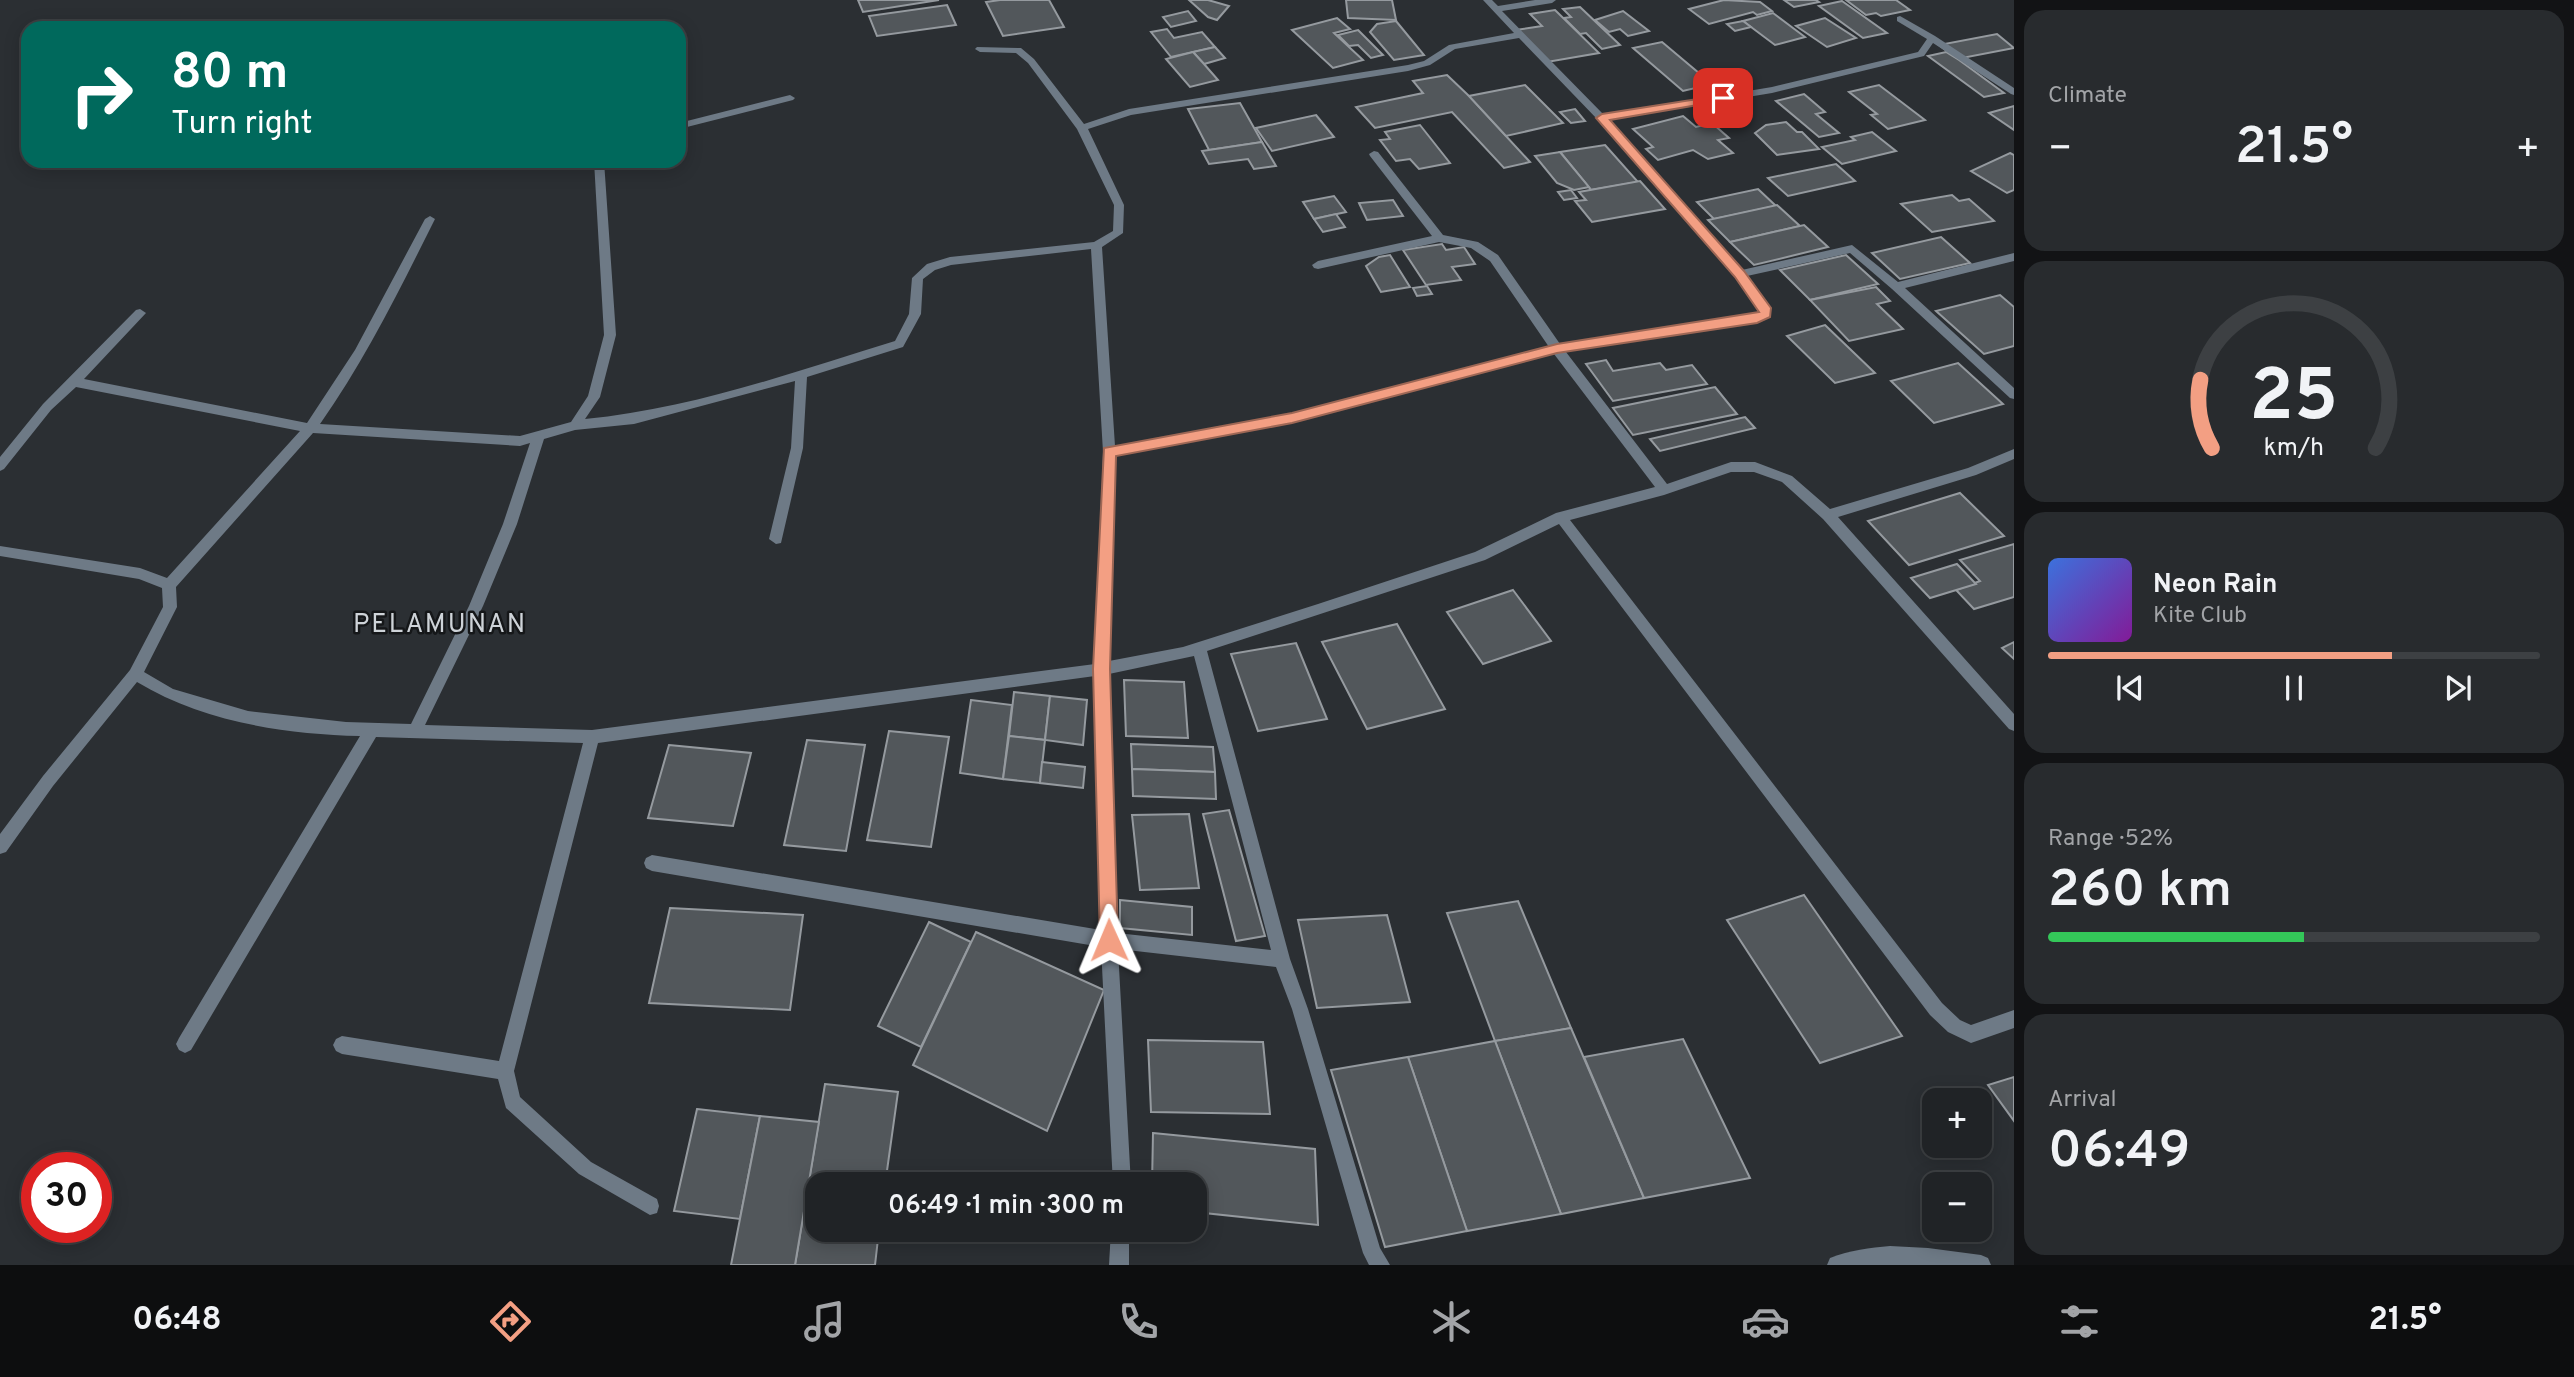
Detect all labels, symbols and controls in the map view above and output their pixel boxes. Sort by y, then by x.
text: 80 m [171,44,288,106]
icon: right [56,49,147,140]
pin [1693,68,1753,128]
icon: arrive [1704,79,1742,117]
text: Climate [2048,82,2127,111]
text: Turn right [171,105,313,145]
text: 21.5° [2235,116,2353,182]
text: − [2048,126,2073,175]
text: + [2515,126,2540,175]
text: 25 [2250,354,2339,446]
text: km/h [2264,432,2324,464]
text: Neon Rain [2153,569,2278,602]
text: Kite Club [2153,602,2247,631]
district label: PELAMUNAN [353,609,527,642]
icon: previous [2111,669,2149,707]
icon: pause [2275,669,2313,707]
icon: next [2439,669,2477,707]
text: Range · 52% [2048,825,2173,854]
text: 260 km [2048,859,2232,925]
position arrow [1072,903,1146,977]
text: Arrival [2048,1086,2117,1115]
map controls [1922,1088,1992,1242]
button: + [1922,1088,1992,1158]
text: 06:49 [2048,1120,2190,1186]
speed limit sign: 30 [21,1152,112,1243]
button: − [1922,1172,1992,1242]
text: 06:49 · 1 min · 300 m [888,1190,1124,1223]
icon: directions [486,1297,535,1346]
icon: music [800,1297,849,1346]
icon: phone [1114,1297,1163,1346]
icon: climate [1427,1297,1476,1346]
icon: car [1741,1297,1790,1346]
icon: filters [2055,1297,2104,1346]
text: 06:48 [132,1301,222,1341]
text: 21.5° [2368,1301,2442,1341]

